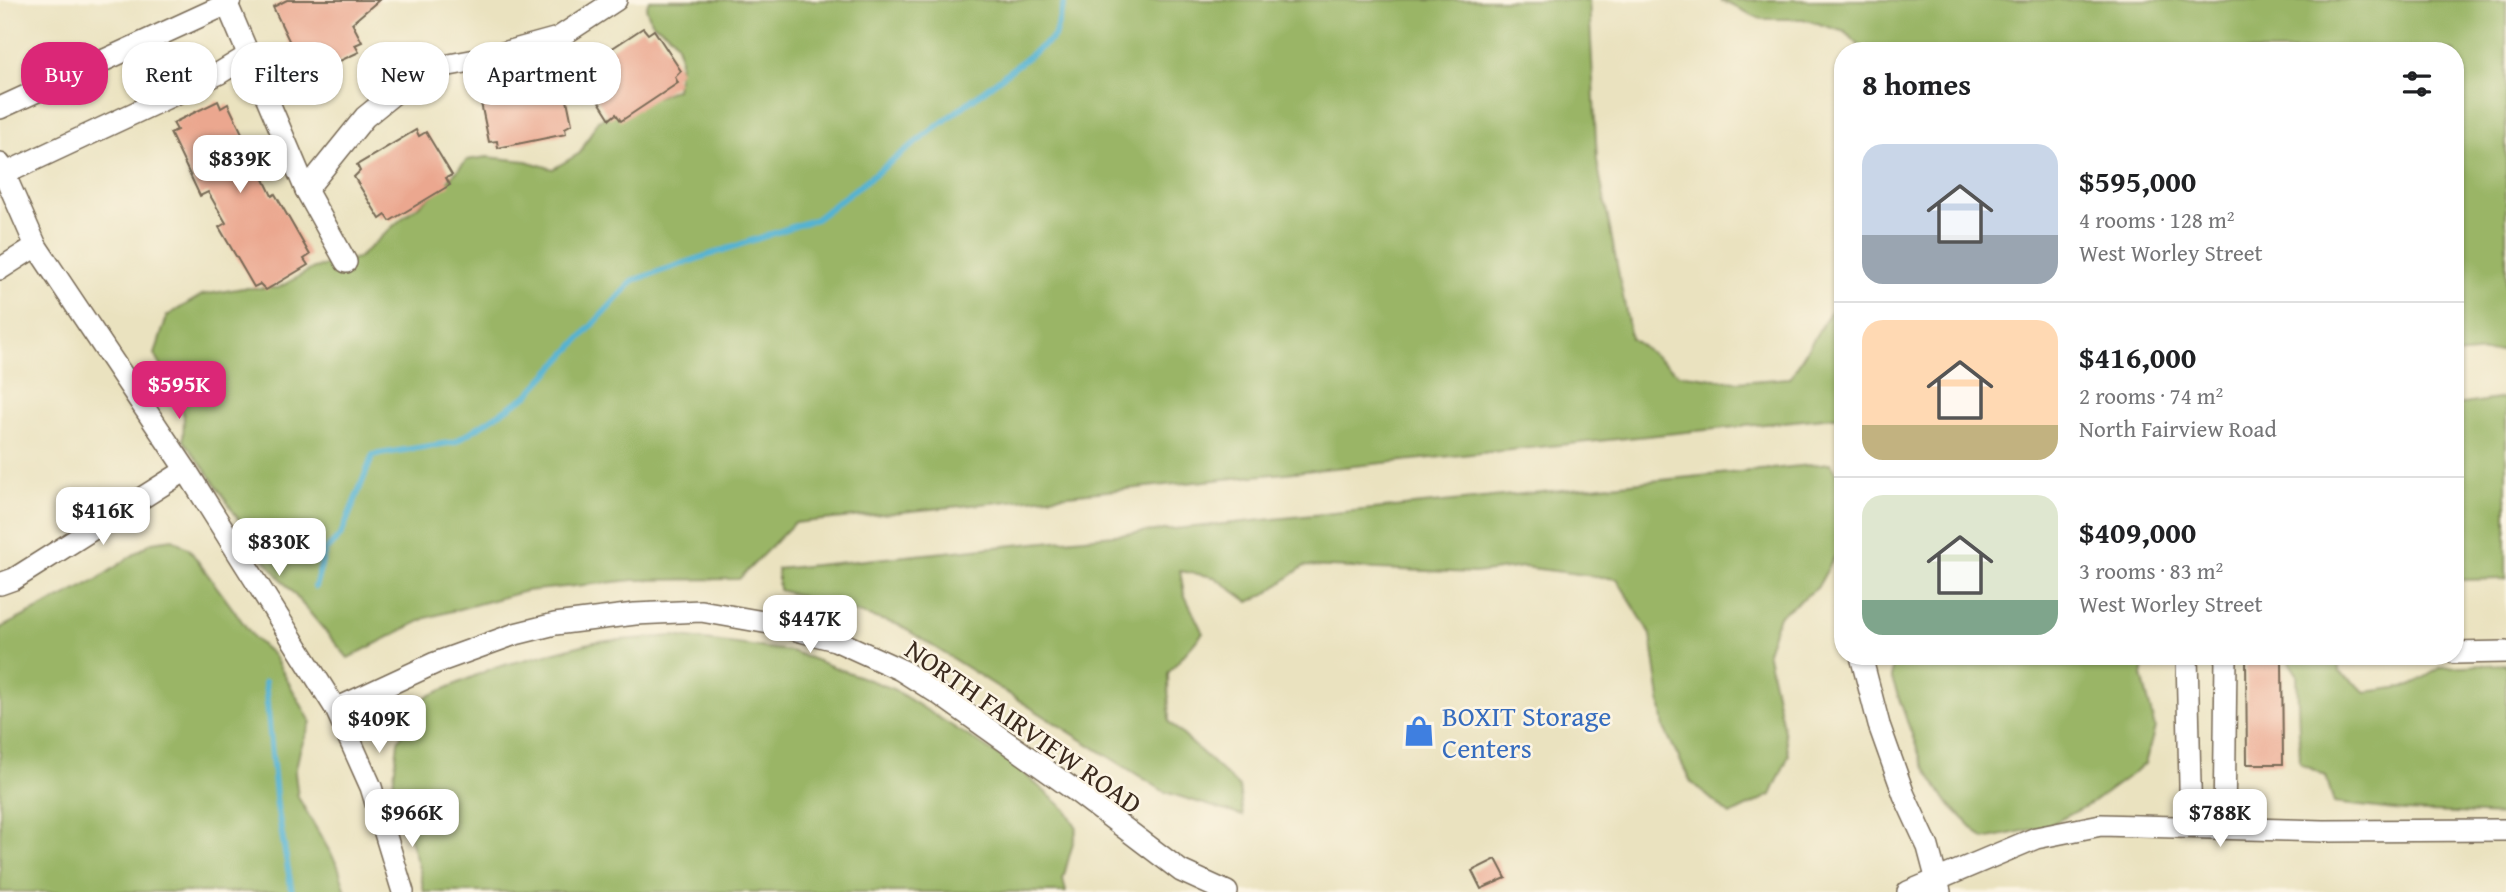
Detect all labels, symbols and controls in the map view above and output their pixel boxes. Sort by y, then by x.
chip: Buy [21,42,108,105]
chip: Rent [122,42,217,105]
chip: Filters [231,42,343,105]
chip: New [357,42,449,105]
chip: Apartment [463,42,621,105]
text: 8 homes [1862,62,1971,106]
icon: filters [2398,65,2436,103]
pin: $839K [191,136,289,195]
text: $839K [209,141,271,174]
text: $595,000 [2079,159,2196,203]
icon: home [1918,172,2002,256]
text: 4 rooms · 128 m² [2079,203,2234,236]
text: West Worley Street [2079,236,2263,269]
text: $416,000 [2079,335,2196,379]
icon: home [1918,348,2002,432]
pin: $595K [130,362,228,421]
text: $595K [148,367,210,400]
text: 2 rooms · 74 m² [2079,379,2223,412]
text: North Fairview Road [2079,412,2277,445]
pin: $416K [54,488,152,547]
text: $416K [72,493,134,526]
text: $409,000 [2079,510,2196,554]
pin: $830K [230,518,328,578]
icon: home [1918,523,2002,607]
text: $830K [248,524,310,557]
text: 3 rooms · 83 m² [2079,554,2223,587]
text: West Worley Street [2079,587,2263,620]
pin: $447K [761,596,859,655]
text: $447K [779,601,841,634]
street label: NORTH FAIRVIEW ROAD [897,629,1151,823]
place label: BOXIT Storage Centers [1442,695,1611,768]
pin: $409K [330,696,428,755]
text: $409K [348,701,410,734]
shop icon: BOXIT Storage Centers [1402,714,1436,748]
pin: $966K [363,790,461,849]
pin: $788K [2171,790,2269,849]
text: $966K [381,795,443,828]
text: $788K [2189,795,2251,828]

